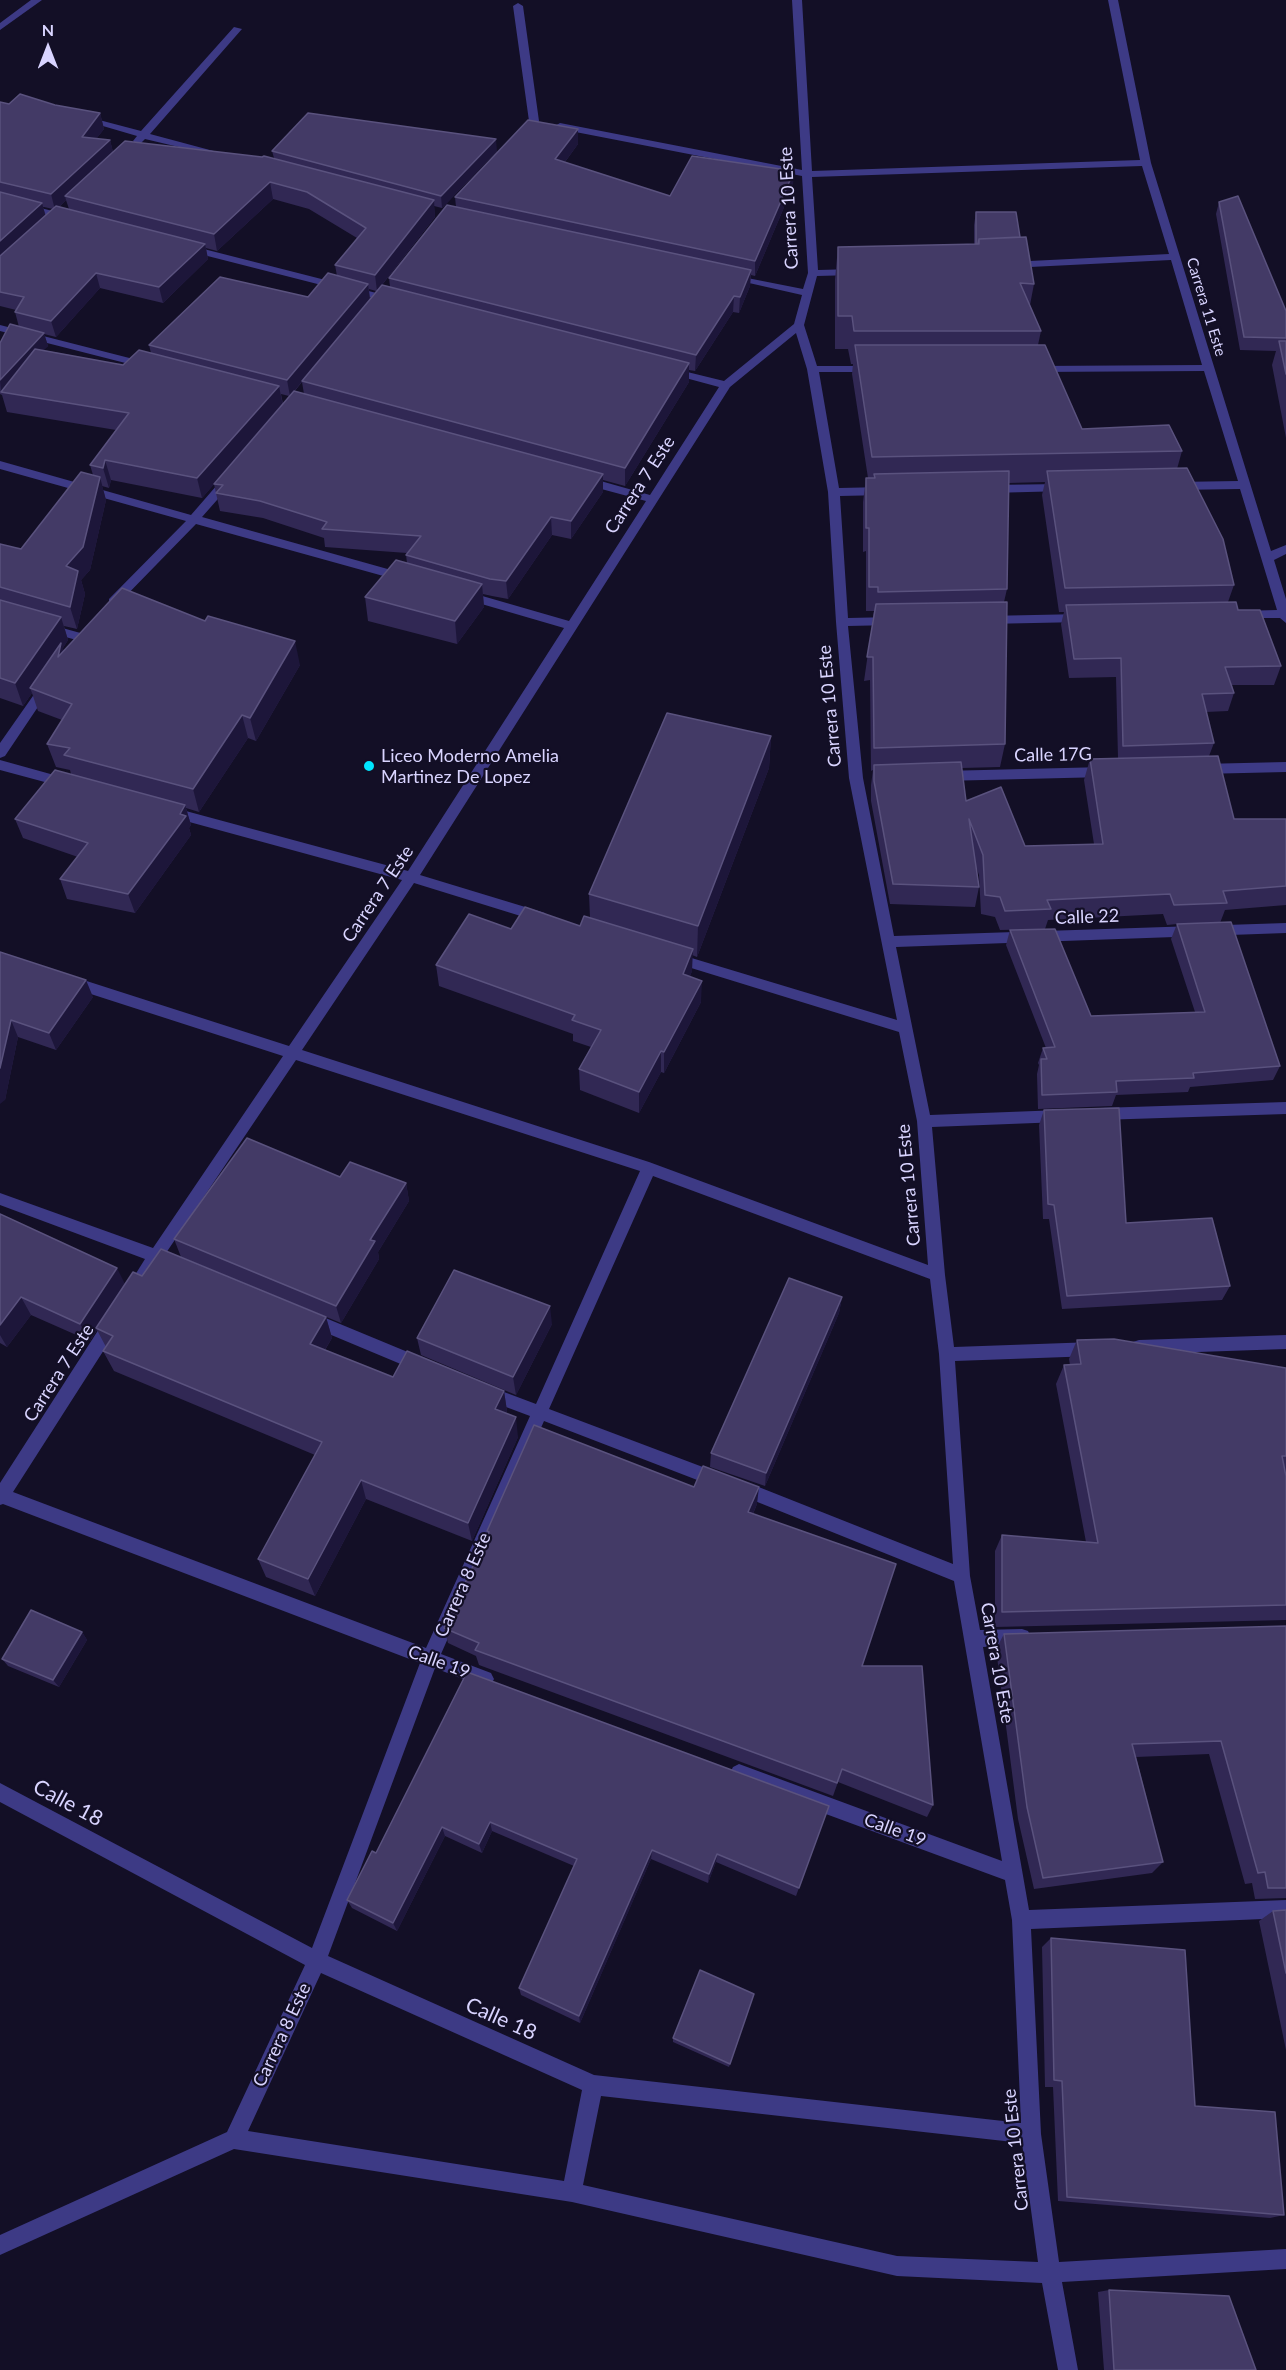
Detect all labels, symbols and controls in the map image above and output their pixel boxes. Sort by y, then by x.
north arrow [18,18,78,78]
text: N [42,20,54,39]
street label: Carrera 10 Este [775,146,803,270]
street label: Carrera 11 Este [1182,256,1230,358]
street label: Carrera 7 Este [600,432,680,538]
street label: Carrera 10 Este [814,644,846,768]
street label: Calle 17G [1014,744,1092,766]
place label: Liceo Moderno Amelia Martinez De Lopez [381,745,559,788]
marker: Liceo Moderno Amelia Martinez De Lopez [362,759,376,773]
street label: Carrera 7 Este [338,841,418,947]
street label: Calle 22 [1054,905,1120,929]
street label: Carrera 10 Este [893,1123,925,1247]
street label: Carrera 7 Este [19,1320,99,1426]
street label: Carrera 8 Este [430,1529,496,1641]
street label: Carrera 10 Este [976,1601,1018,1725]
street label: Calle 19 [405,1641,473,1683]
street label: Calle 18 [29,1774,107,1832]
street label: Calle 19 [861,1809,929,1851]
street label: Carrera 8 Este [249,1980,315,2090]
street label: Calle 18 [462,1992,540,2046]
street label: Carrera 10 Este [999,2088,1033,2212]

